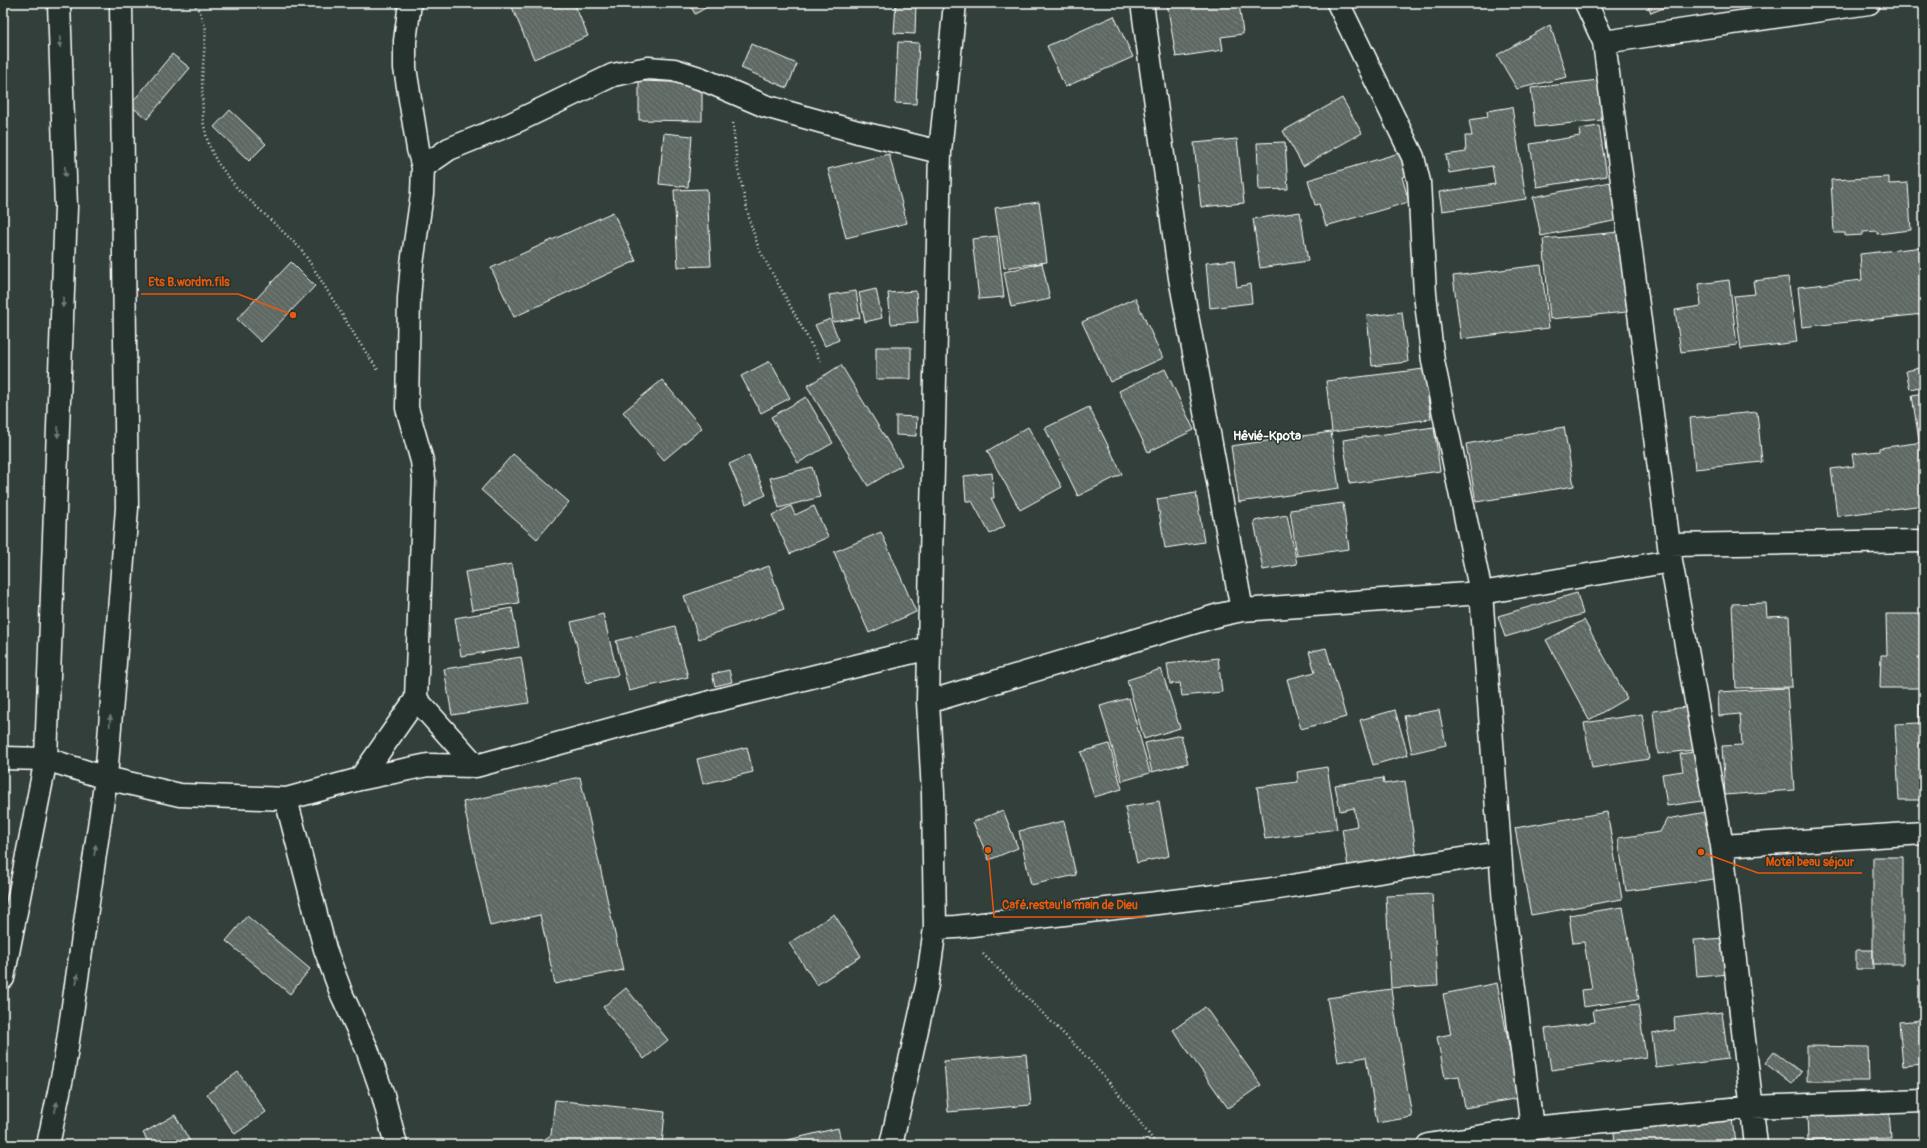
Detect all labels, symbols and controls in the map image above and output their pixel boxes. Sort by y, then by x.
one-way arrow [57,36,63,49]
one-way arrow [62,166,68,179]
callout: Ets B.wordm.fils [141,270,238,294]
text: Ets B.wordm.fils [148,275,230,290]
one-way arrow [59,296,66,308]
one-way arrow [55,426,61,439]
district label: Hêvié-Kpota [1233,428,1301,444]
one-way arrow [107,715,114,727]
one-way arrow [92,844,98,856]
callout: Motel beau séjour [1758,849,1862,873]
text: Motel beau séjour [1766,855,1855,870]
callout: Café restau la main de Dieu [994,893,1146,917]
text: Café restau la main de Dieu [1002,898,1138,913]
one-way arrow [74,973,80,985]
one-way arrow [53,1101,59,1113]

